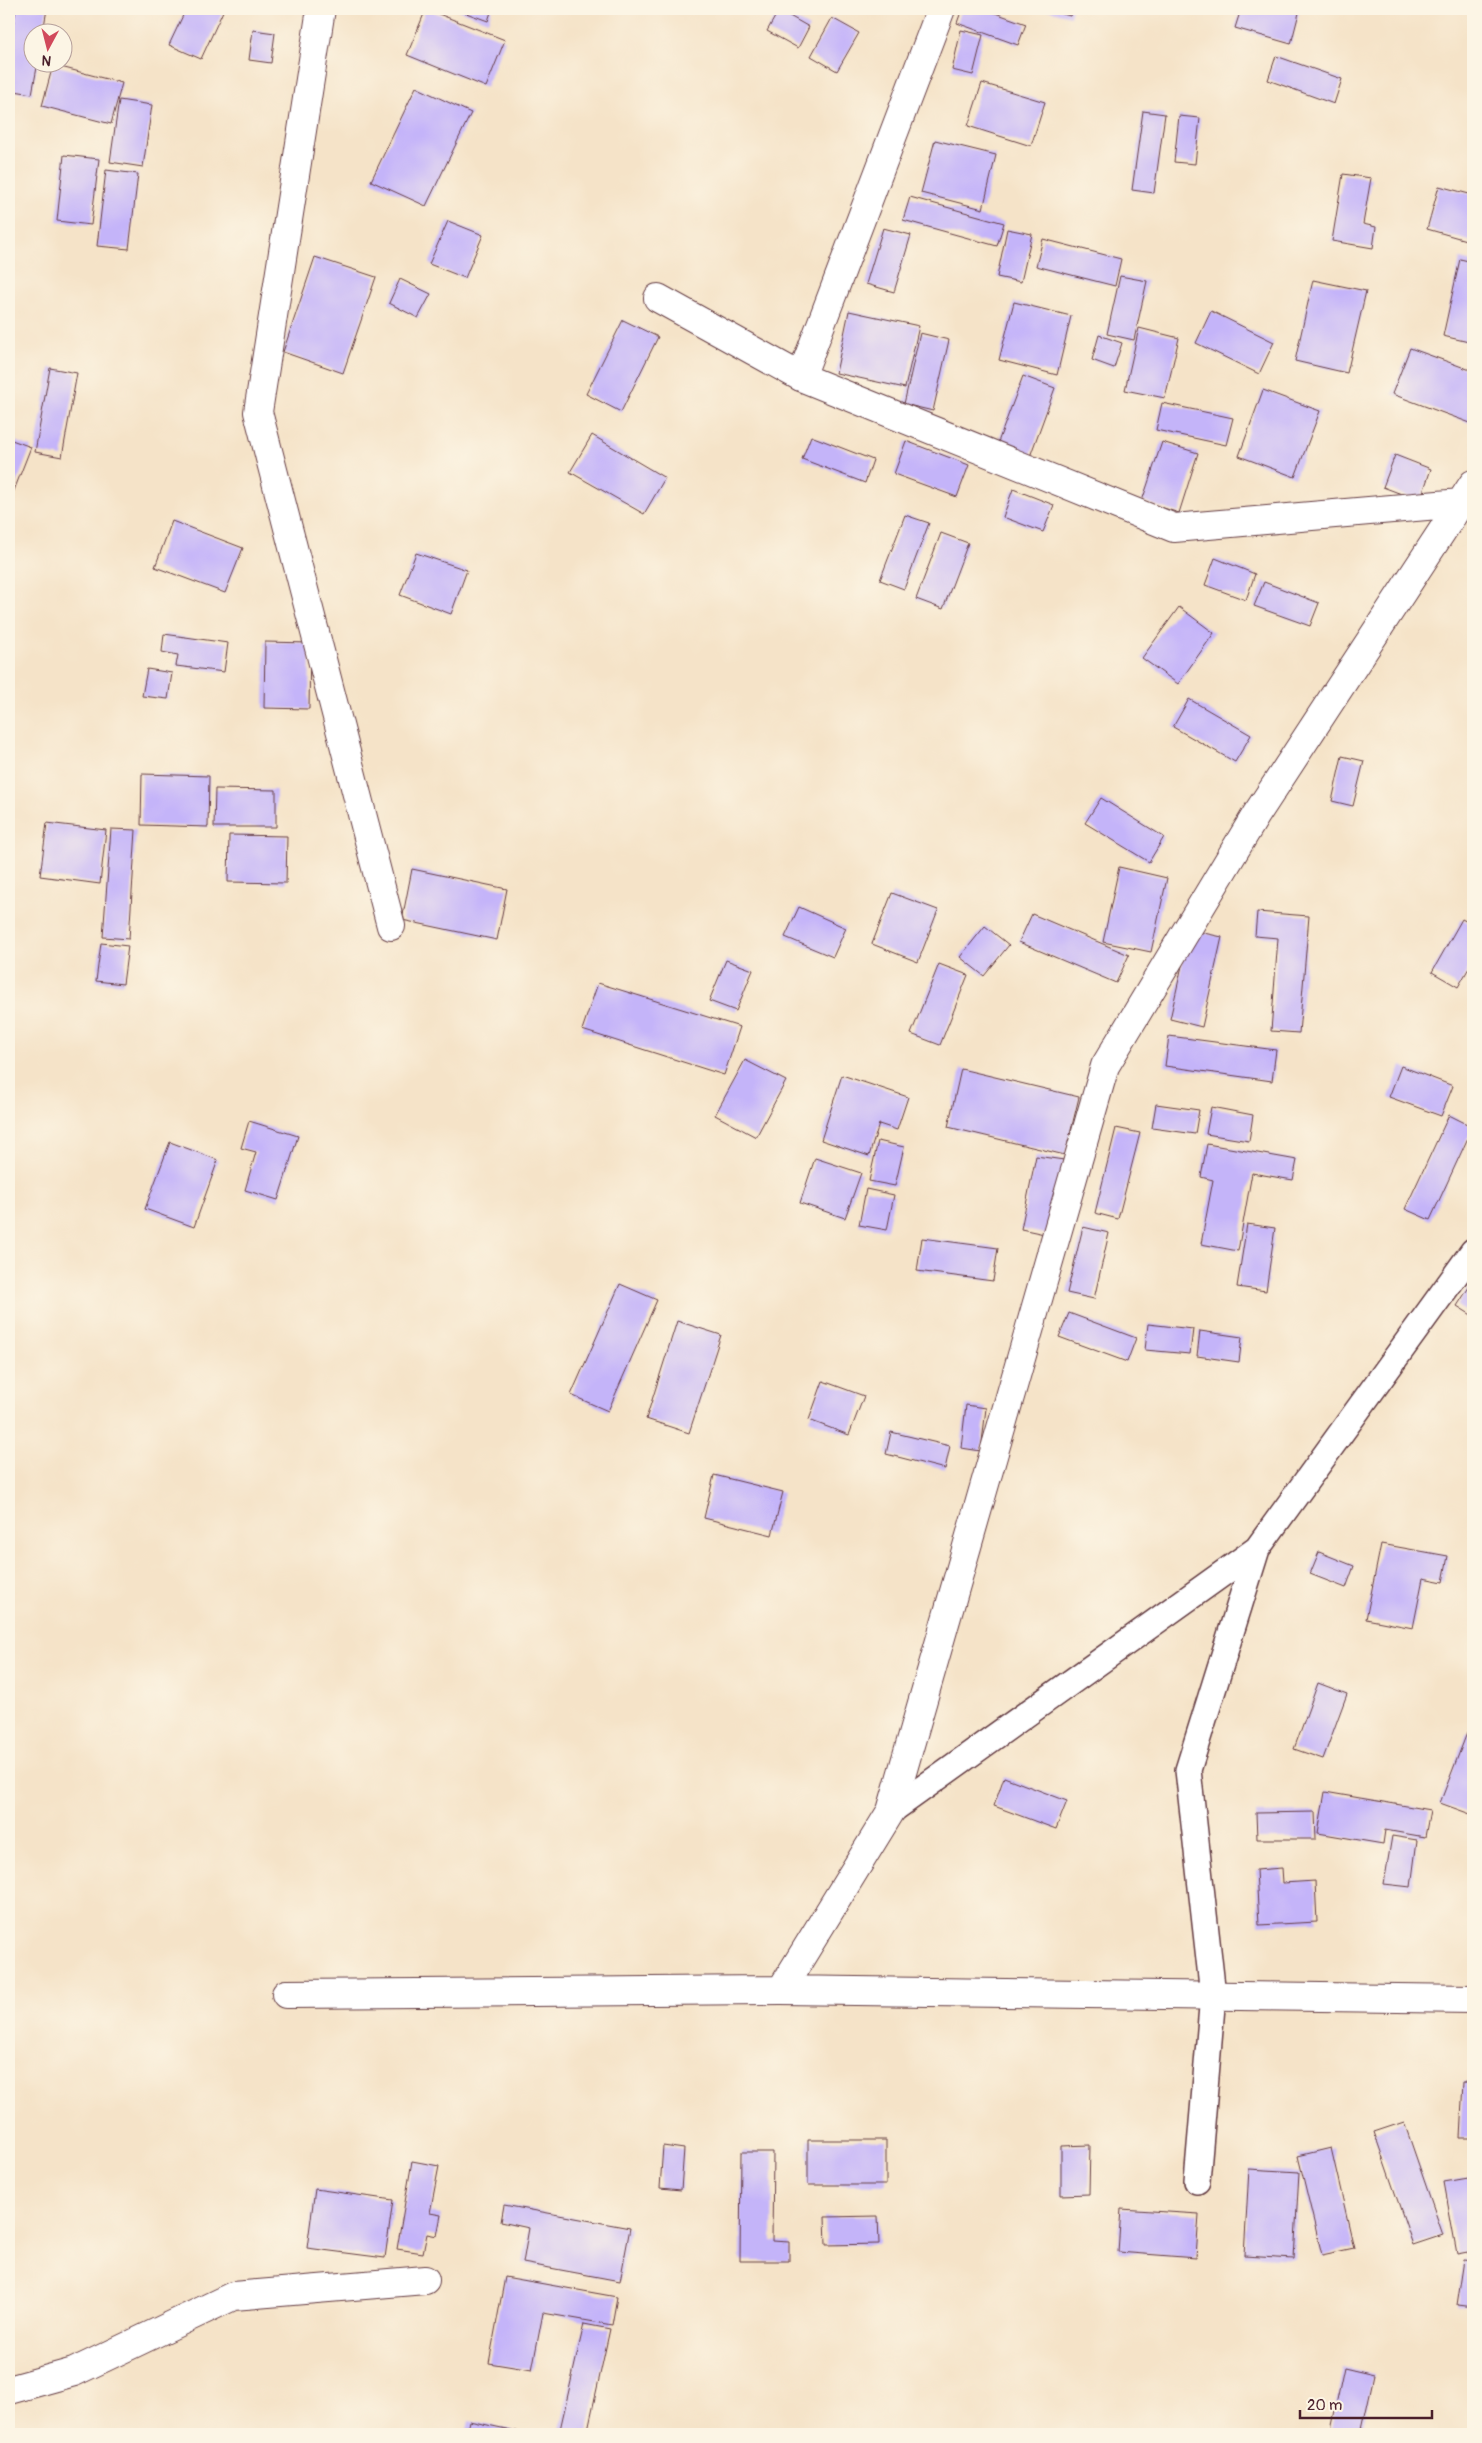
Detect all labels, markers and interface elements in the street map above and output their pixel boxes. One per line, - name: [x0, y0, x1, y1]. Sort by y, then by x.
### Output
- north arrow: [22, 22, 72, 72]
- text: N: [41, 51, 52, 69]
- scale bar: [1300, 2388, 1432, 2420]
- text: 20 m: [1307, 2396, 1342, 2415]

